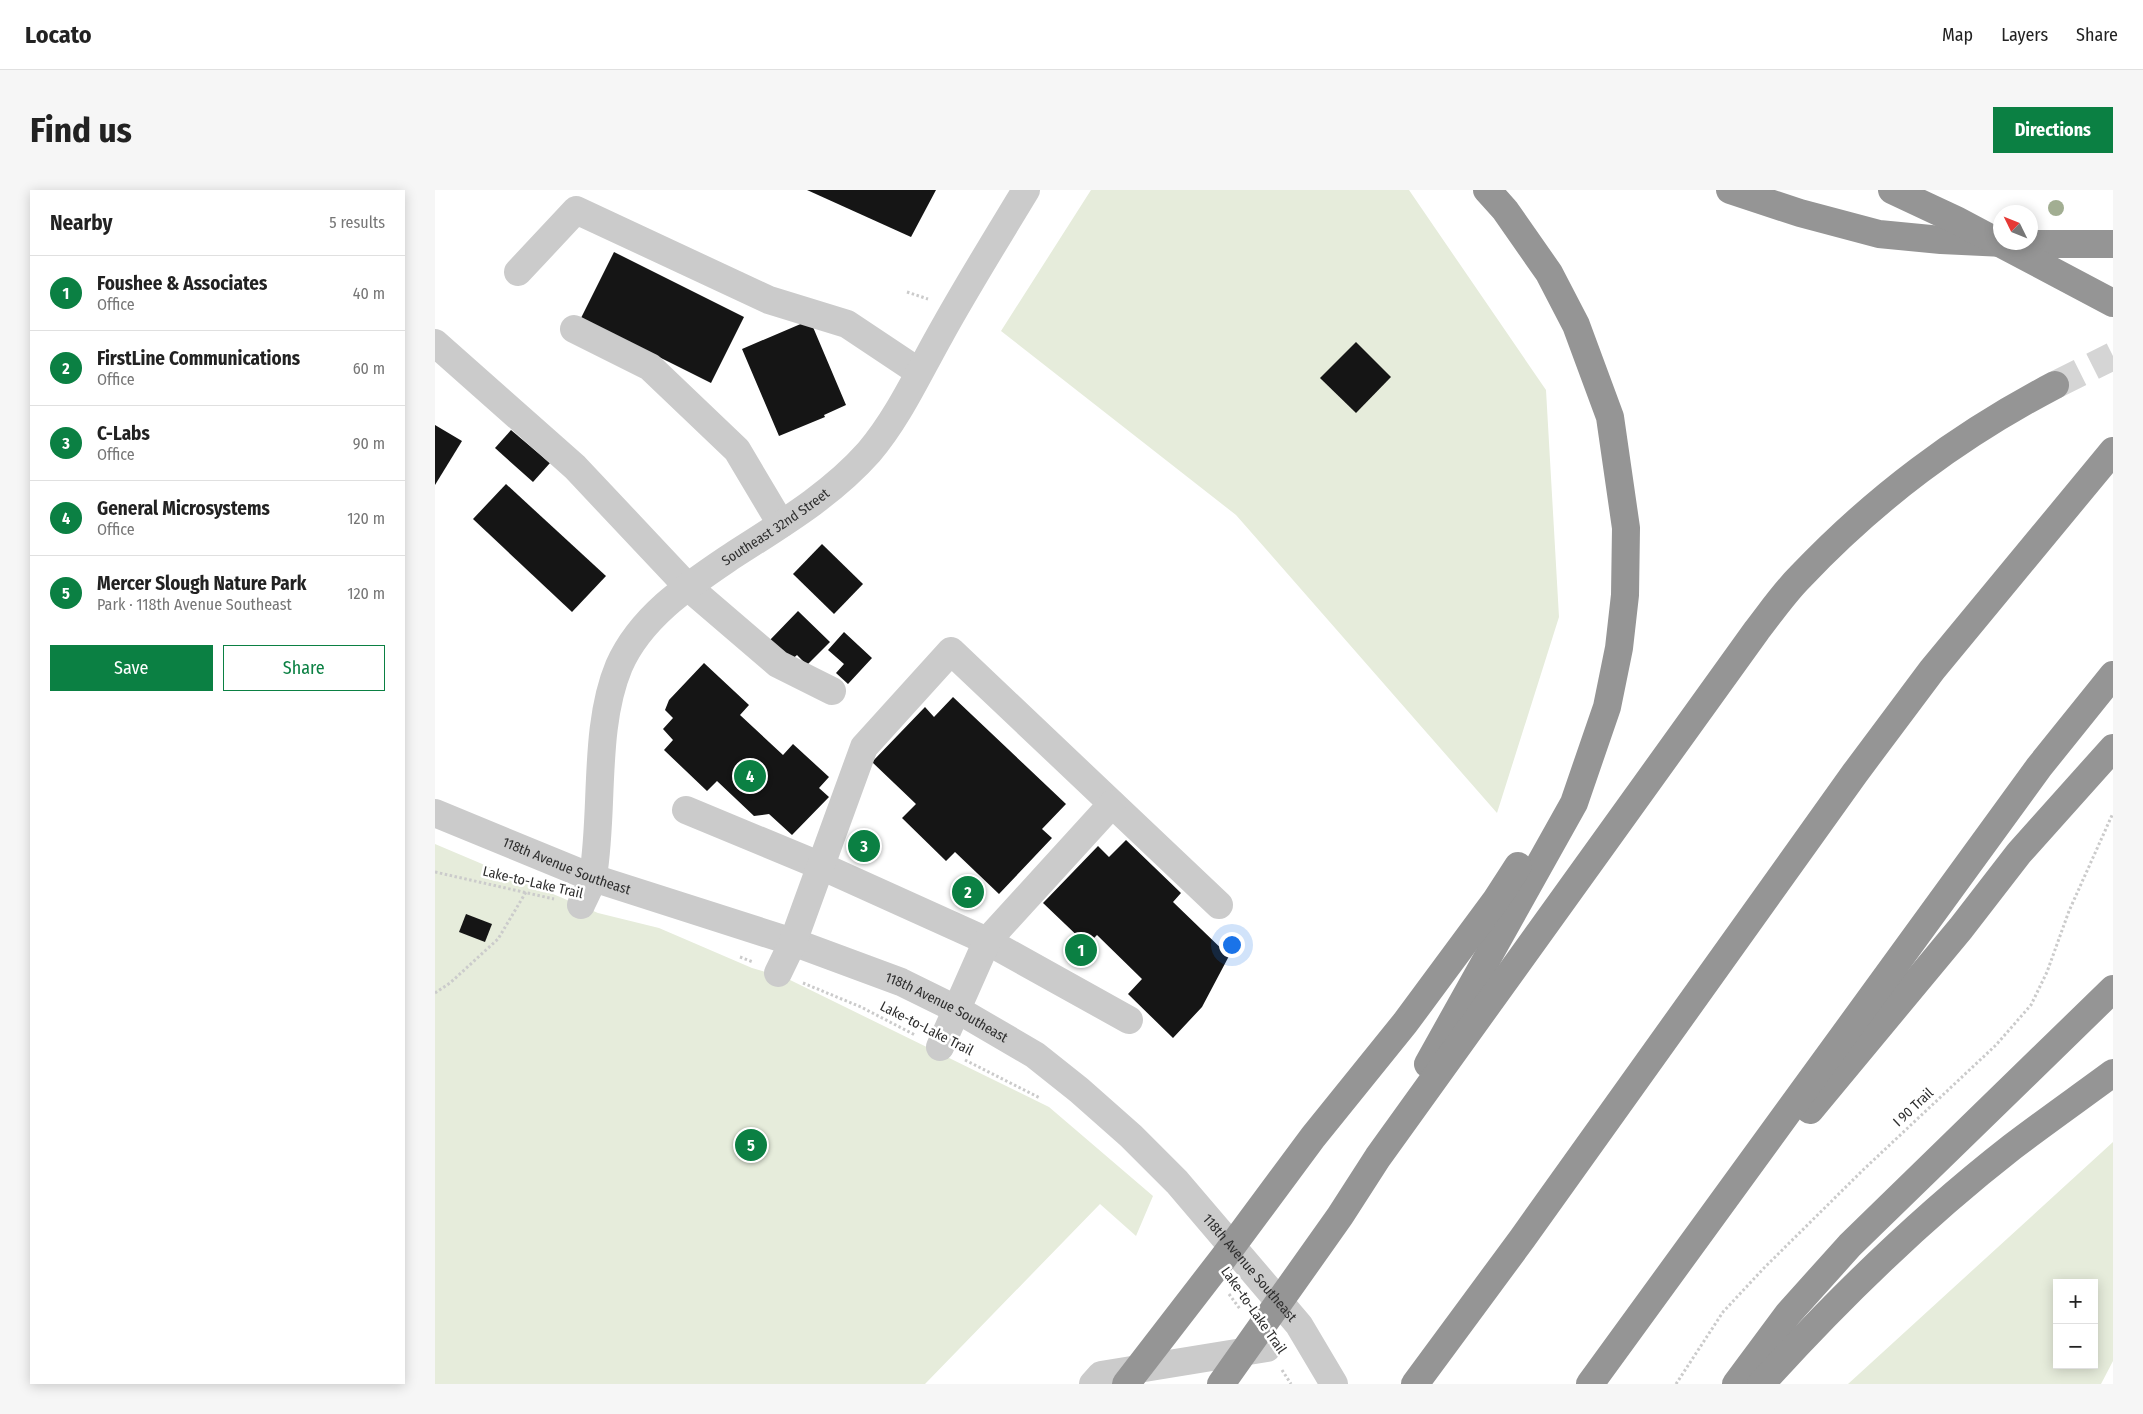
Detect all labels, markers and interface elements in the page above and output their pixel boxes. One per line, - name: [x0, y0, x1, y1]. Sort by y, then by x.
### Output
- text: Locato: [25, 21, 91, 49]
- text: Map: [1942, 24, 1973, 46]
- text: Layers: [2001, 24, 2048, 46]
- text: Share: [2076, 24, 2118, 46]
- button: Directions: [1993, 107, 2113, 153]
- text: Find us: [30, 109, 132, 151]
- north arrow: [1993, 205, 2038, 250]
- text: Nearby: [50, 210, 112, 236]
- text: 5 results: [329, 213, 385, 232]
- text: Foushee & Associates: [97, 272, 267, 295]
- text: 1: [63, 284, 69, 303]
- text: 40 m: [353, 284, 385, 303]
- text: Office: [97, 295, 135, 314]
- text: FirstLine Communications: [97, 347, 300, 370]
- text: 2: [62, 359, 70, 378]
- text: 60 m: [353, 359, 385, 378]
- text: Office: [97, 370, 135, 389]
- text: C-Labs: [97, 422, 150, 445]
- text: 3: [62, 434, 70, 453]
- text: 90 m: [353, 434, 385, 453]
- text: Office: [97, 445, 135, 464]
- street label: Southeast 32nd Street: [719, 485, 833, 570]
- text: General Microsystems: [97, 497, 270, 520]
- text: 4: [62, 509, 70, 528]
- text: 120 m: [347, 509, 385, 528]
- text: Office: [97, 520, 135, 539]
- text: Mercer Slough Nature Park: [97, 572, 306, 595]
- text: 5: [62, 584, 70, 603]
- text: 120 m: [347, 584, 385, 603]
- text: Park · 118th Avenue Southeast: [97, 595, 292, 614]
- button: Save: [50, 645, 213, 691]
- button: Share: [223, 645, 385, 691]
- pin: 4: [734, 757, 766, 795]
- pin: 3: [848, 827, 880, 865]
- street label: 118th Avenue Southeast: [500, 834, 633, 899]
- street label: Lake-to-Lake Trail: [481, 863, 585, 902]
- pin: 2: [952, 873, 984, 911]
- pin: 1: [1065, 931, 1097, 969]
- your location: [1219, 932, 1245, 958]
- street label: 118th Avenue Southeast: [883, 969, 1011, 1047]
- street label: Lake-to-Lake Trail: [877, 998, 977, 1059]
- street label: I 90 Trail: [1890, 1084, 1937, 1130]
- pin: 5: [735, 1126, 767, 1164]
- street label: 118th Avenue Southeast: [1199, 1211, 1301, 1326]
- street label: Lake-to-Lake Trail: [1217, 1263, 1290, 1357]
- map controls: [2053, 1279, 2098, 1369]
- button: +: [2053, 1279, 2098, 1324]
- button: −: [2053, 1324, 2098, 1369]

